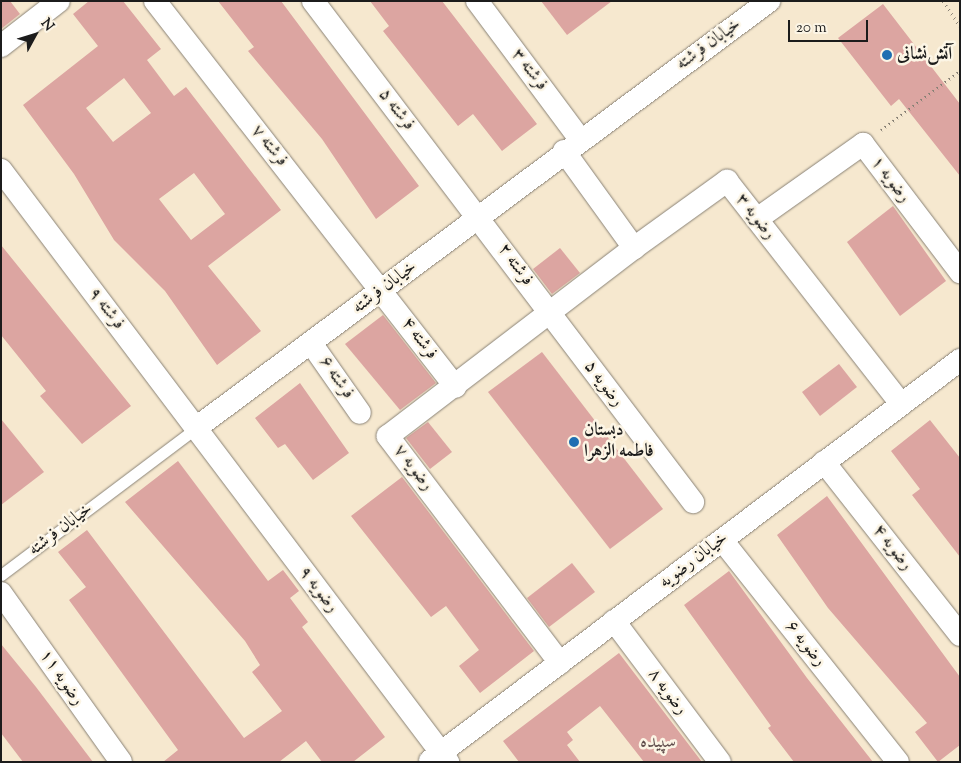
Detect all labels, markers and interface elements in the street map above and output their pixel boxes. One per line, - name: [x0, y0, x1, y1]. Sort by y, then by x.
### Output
- north arrow: [10, 10, 60, 60]
- scale bar: [791, 10, 871, 42]
- street label: خیابان فرشته: [672, 14, 746, 76]
- text: N: [35, 15, 58, 36]
- text: 20 m: [796, 18, 827, 39]
- place label: آتش‌نشانی: [897, 44, 952, 66]
- street label: فرشته ۳: [506, 45, 552, 95]
- marker: آتش‌نشانی: [881, 49, 893, 61]
- street label: فرشته ۵: [373, 85, 419, 135]
- street label: فرشته ۷: [246, 121, 292, 171]
- street label: رضویه ۱: [865, 152, 915, 208]
- street label: رضویه ۳: [730, 190, 780, 244]
- street label: فرشته ۲: [492, 240, 538, 290]
- street label: خیابان فرشته: [349, 257, 421, 319]
- street label: فرشته ۹: [83, 284, 129, 334]
- street label: فرشته ۴: [396, 314, 442, 364]
- street label: فرشته ۶: [314, 352, 358, 404]
- street label: رضویه ۵: [578, 356, 628, 412]
- place label: دبستان فاطمه الزهرا: [584, 421, 654, 464]
- marker: دبستان فاطمه الزهرا: [568, 436, 580, 448]
- street label: رضویه ۷: [388, 440, 438, 496]
- street label: خیابان فرشته: [25, 499, 97, 561]
- street label: رضویه ۴: [867, 521, 917, 575]
- street label: خیابان رضویه: [655, 528, 733, 594]
- street label: رضویه ۹: [293, 562, 343, 618]
- street label: رضویه ۶: [780, 617, 830, 671]
- street label: رضویه ۱۱: [34, 646, 88, 710]
- street label: رضویه ۸: [642, 664, 692, 720]
- district label: سپیده: [640, 732, 676, 754]

